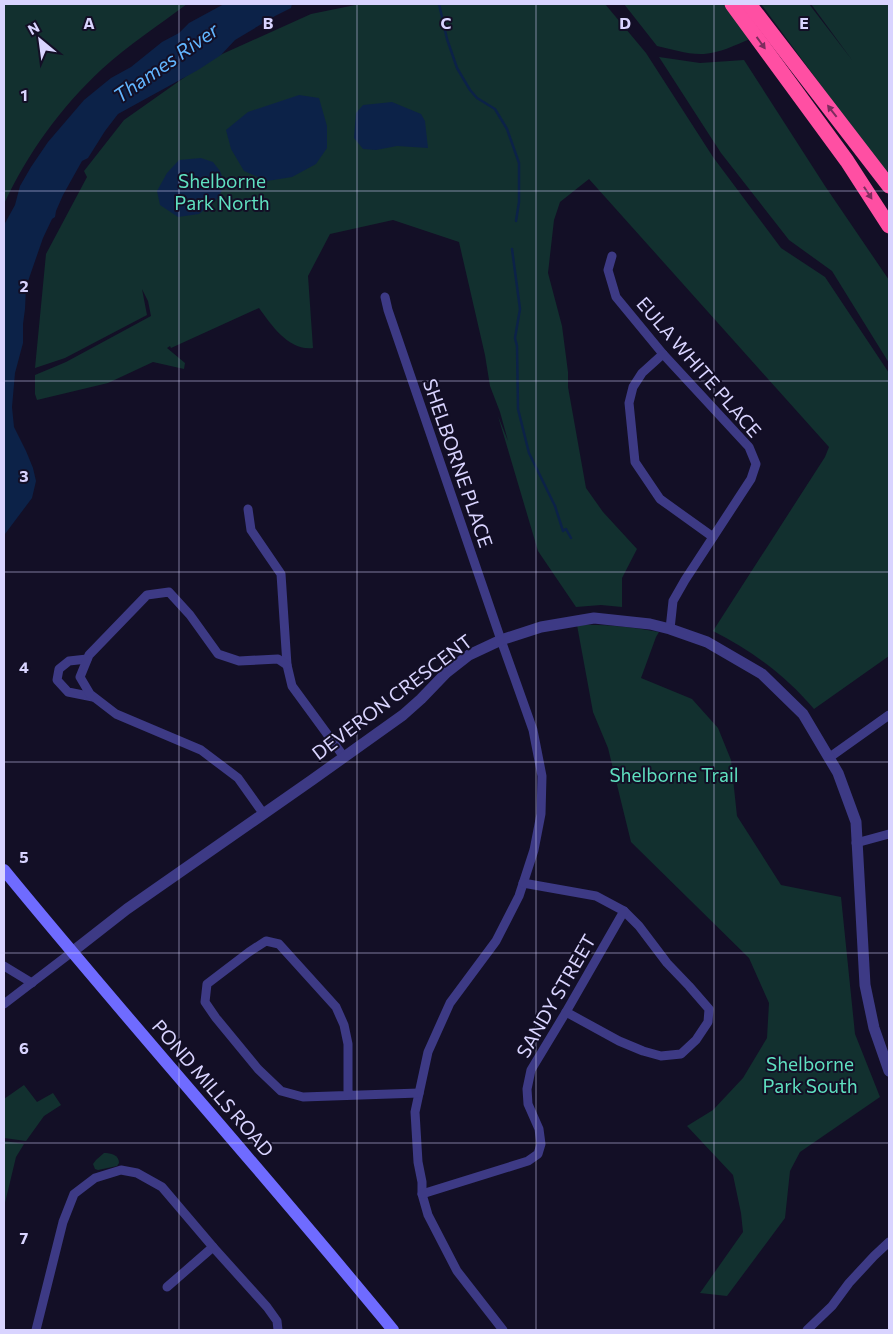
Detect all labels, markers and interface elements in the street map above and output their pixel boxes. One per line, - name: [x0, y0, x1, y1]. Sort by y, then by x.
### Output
- text: A: [83, 13, 95, 32]
- text: B: [263, 13, 274, 32]
- text: C: [441, 13, 452, 32]
- text: D: [619, 13, 631, 32]
- text: E: [799, 13, 809, 32]
- north arrow: [15, 15, 65, 65]
- water label: Thames River: [108, 17, 223, 107]
- text: N: [25, 18, 42, 38]
- one-way arrow: [756, 36, 766, 50]
- text: 1: [20, 85, 28, 104]
- one-way arrow: [826, 105, 837, 118]
- park label: Shelborne Park North: [174, 169, 270, 214]
- one-way arrow: [863, 187, 873, 200]
- text: 2: [19, 276, 29, 295]
- street label: EULA WHITE PLACE: [632, 292, 767, 442]
- street label: SHELBORNE PLACE: [419, 375, 498, 550]
- text: 3: [19, 466, 29, 485]
- street label: DEVERON CRESCENT: [307, 629, 476, 764]
- text: 4: [19, 657, 29, 676]
- park label: Shelborne Trail: [609, 763, 739, 786]
- text: 5: [19, 847, 29, 866]
- street label: SANDY STREET: [511, 930, 600, 1061]
- street label: POND MILLS ROAD: [148, 1014, 279, 1161]
- text: 6: [19, 1038, 29, 1057]
- park label: Shelborne Park South: [762, 1052, 858, 1097]
- text: 7: [20, 1228, 29, 1247]

